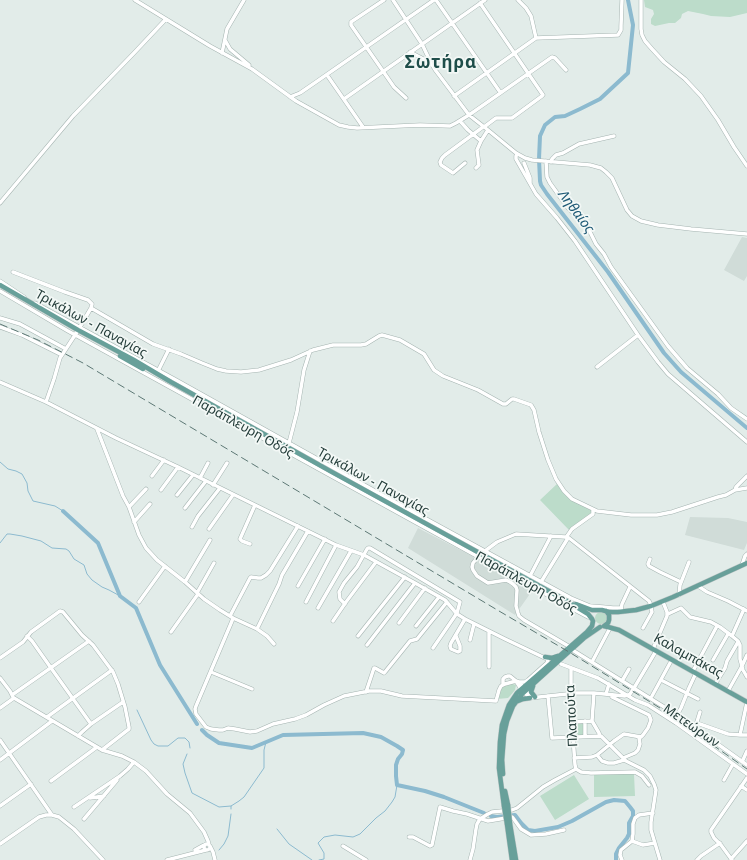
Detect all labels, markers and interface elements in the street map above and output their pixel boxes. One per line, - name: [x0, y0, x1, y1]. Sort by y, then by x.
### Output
- district label: Σωτήρα: [405, 53, 477, 73]
- water label: Ληθαίος: [554, 187, 598, 237]
- street label: Τρικάλων - Παναγίας: [32, 287, 150, 361]
- street label: Παράπλευρη Οδός: [190, 393, 296, 461]
- street label: Τρικάλων - Παναγίας: [314, 445, 432, 519]
- street label: Παράπλευρη Οδός: [473, 549, 579, 617]
- street label: Καλαμπάκας: [651, 631, 725, 681]
- street label: Πλαπούτα: [563, 685, 581, 747]
- street label: Μετεώρων: [660, 701, 722, 751]

